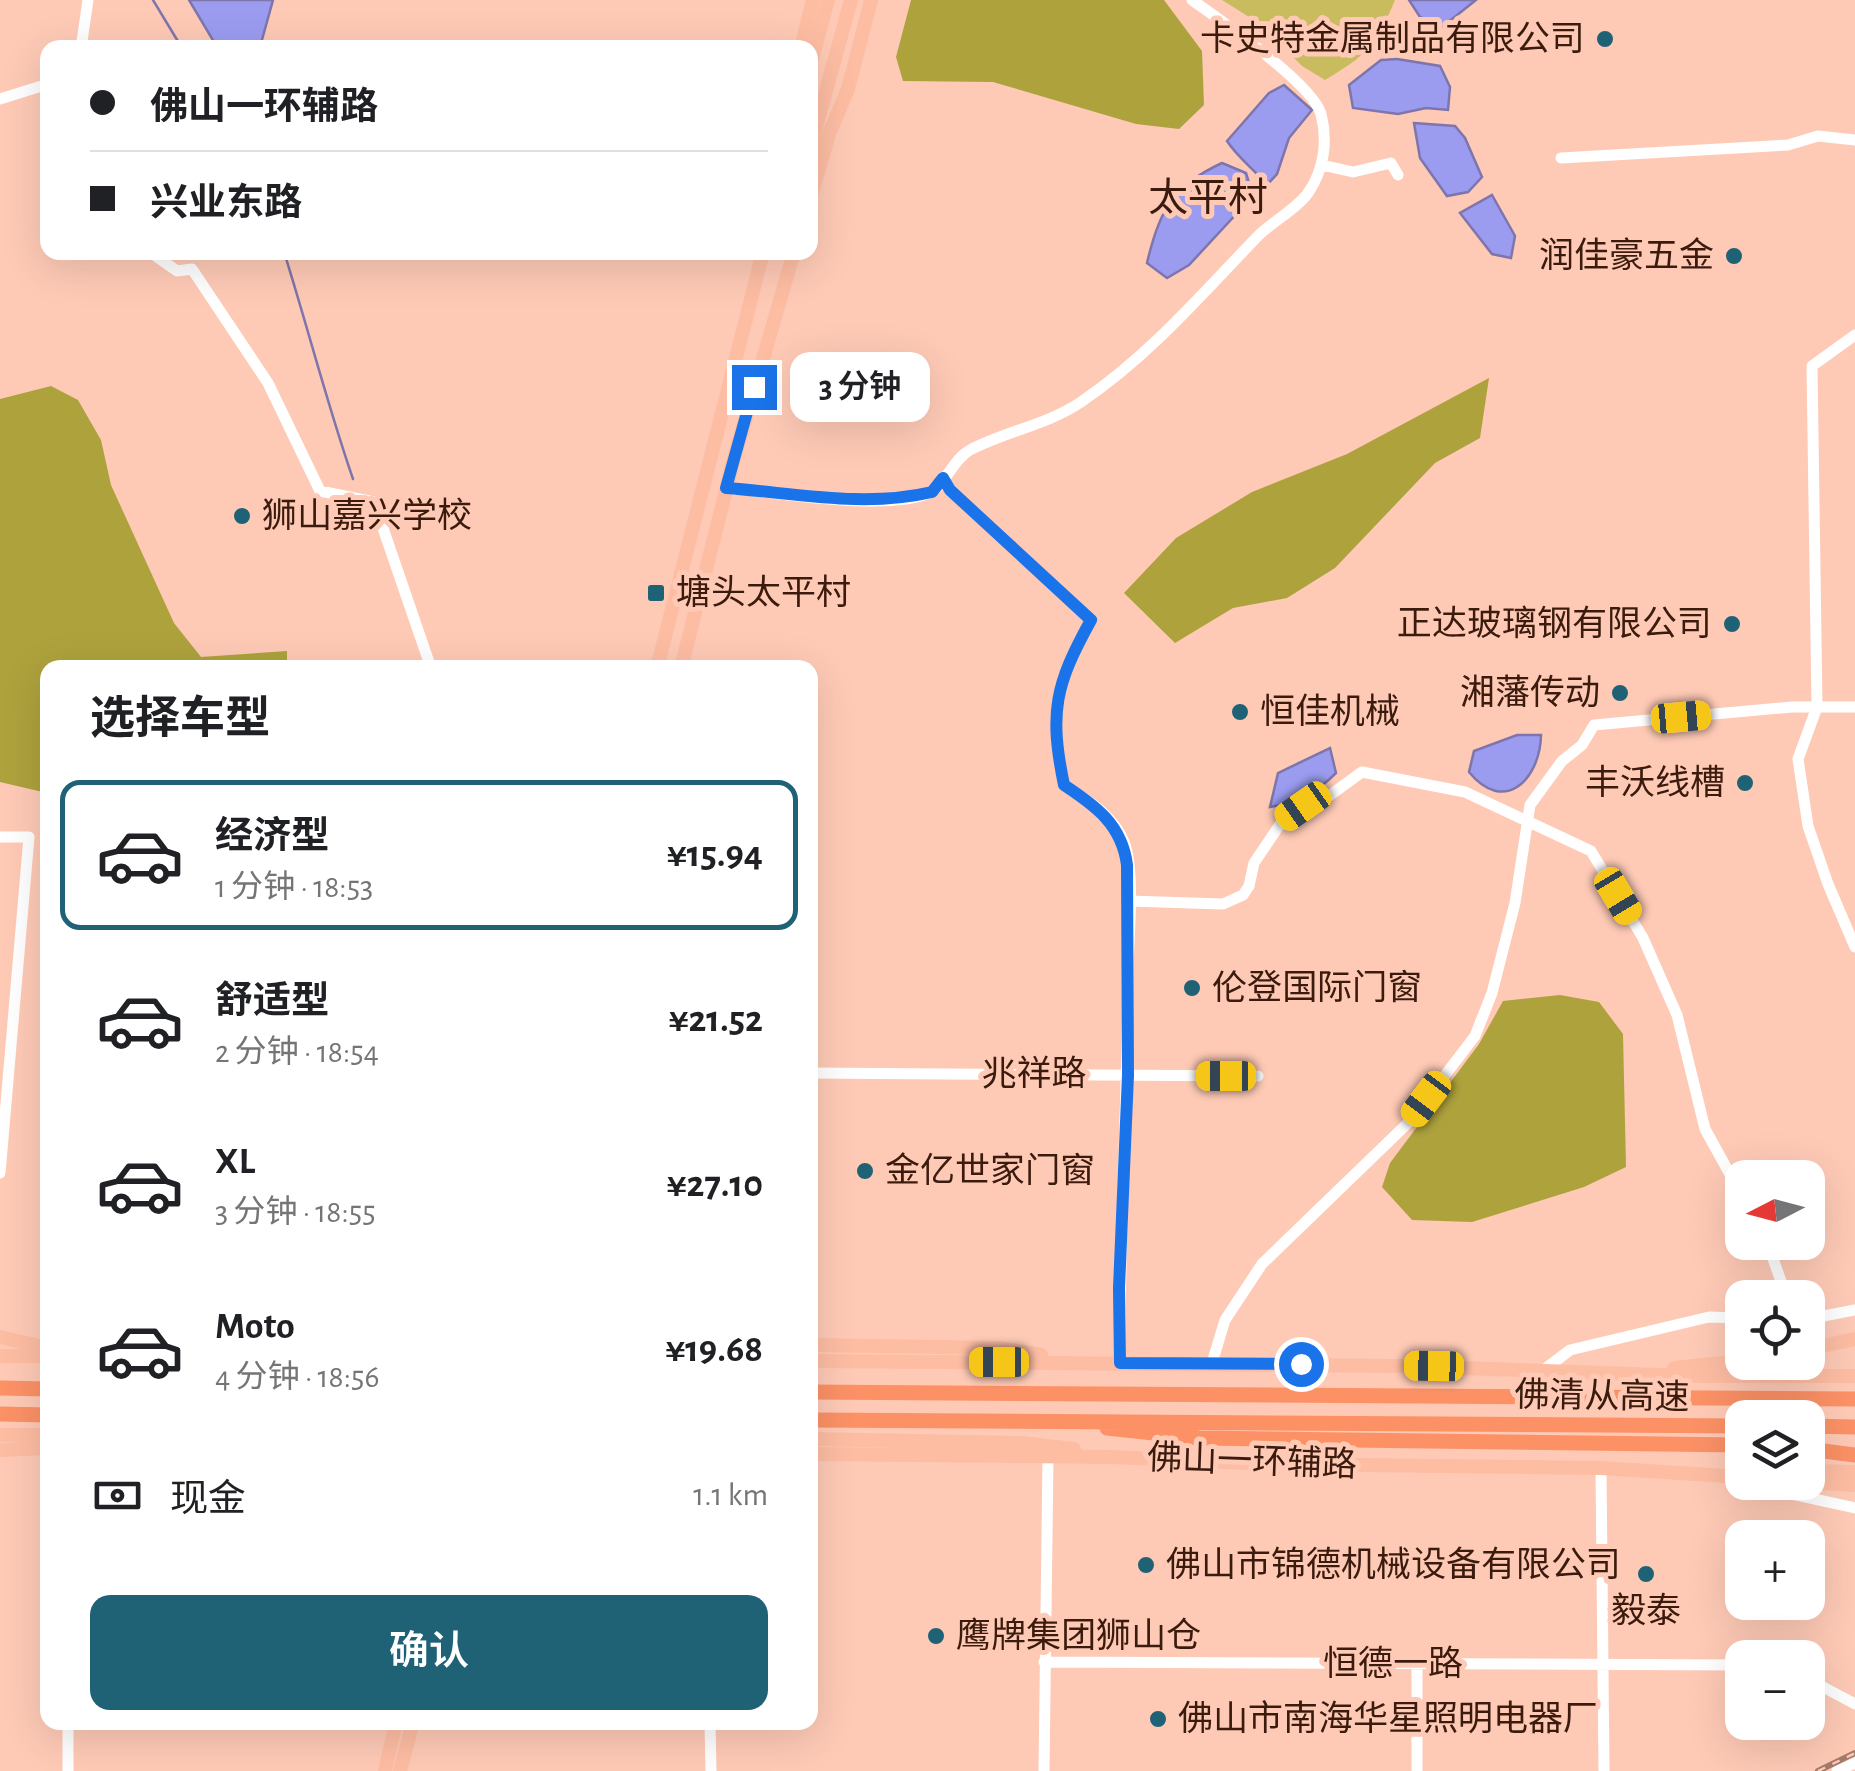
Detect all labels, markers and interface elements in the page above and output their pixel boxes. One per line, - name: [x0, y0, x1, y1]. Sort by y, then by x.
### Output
- place label: 卡史特金属制品有限公司: [1200, 20, 1585, 57]
- marker: 卡史特金属制品有限公司: [1594, 28, 1616, 50]
- text: 佛山一环辅路: [150, 89, 378, 127]
- district label: 太平村: [1148, 177, 1268, 219]
- text: 兴业东路: [150, 185, 302, 223]
- place label: 润佳豪五金: [1539, 237, 1714, 274]
- marker: 润佳豪五金: [1723, 245, 1745, 267]
- callout: 3 分钟: [789, 352, 929, 422]
- route end: [732, 365, 777, 410]
- text: 3 分钟: [819, 371, 901, 403]
- place label: 狮山嘉兴学校: [262, 497, 472, 534]
- marker: 狮山嘉兴学校: [231, 505, 253, 527]
- place label: 塘头太平村: [676, 574, 851, 611]
- marker: 塘头太平村: [645, 582, 667, 604]
- place label: 正达玻璃钢有限公司: [1397, 605, 1712, 642]
- marker: 正达玻璃钢有限公司: [1721, 613, 1743, 635]
- place label: 湘藩传动: [1460, 674, 1600, 711]
- marker: 湘藩传动: [1609, 682, 1631, 704]
- place label: 恒佳机械: [1260, 693, 1400, 730]
- text: 选择车型: [90, 697, 270, 742]
- car: [1650, 699, 1712, 735]
- marker: 恒佳机械: [1229, 701, 1251, 723]
- place label: 丰沃线槽: [1585, 764, 1725, 801]
- marker: 丰沃线槽: [1734, 772, 1756, 794]
- car: [1270, 777, 1336, 835]
- icon: car: [95, 810, 185, 900]
- text: 经济型: [215, 818, 329, 856]
- text: ¥15.94: [667, 836, 763, 874]
- car: [1590, 863, 1646, 929]
- text: 1 分钟 · 18:53: [215, 871, 373, 903]
- place label: 伦登国际门窗: [1212, 969, 1422, 1006]
- icon: car: [95, 975, 185, 1065]
- marker: 伦登国际门窗: [1181, 977, 1203, 999]
- text: 舒适型: [215, 983, 329, 1021]
- text: ¥21.52: [668, 1001, 763, 1039]
- text: 2 分钟 · 18:54: [215, 1036, 379, 1068]
- street label: 兆祥路: [981, 1055, 1087, 1092]
- car: [1196, 1061, 1256, 1091]
- car: [1396, 1066, 1456, 1132]
- icon: car: [95, 1140, 185, 1230]
- text: XL: [215, 1143, 255, 1181]
- place label: 金亿世家门窗: [885, 1152, 1095, 1189]
- marker: 金亿世家门窗: [854, 1160, 876, 1182]
- north arrow: [1725, 1160, 1825, 1260]
- map controls: [1725, 1160, 1825, 1740]
- text: ¥27.10: [667, 1166, 763, 1204]
- text: 3 分钟 · 18:55: [215, 1196, 376, 1228]
- button: locate: [1725, 1280, 1825, 1380]
- icon: car: [95, 1305, 185, 1395]
- text: Moto: [215, 1308, 295, 1346]
- text: ¥19.68: [665, 1331, 763, 1369]
- route start: [1279, 1342, 1324, 1387]
- car: [969, 1347, 1029, 1377]
- car: [1404, 1350, 1464, 1382]
- text: 4 分钟 · 18:56: [215, 1361, 379, 1393]
- street label: 佛清从高速: [1514, 1376, 1690, 1416]
- button: layers: [1725, 1400, 1825, 1500]
- street label: 佛山一环辅路: [1146, 1439, 1358, 1483]
- icon: cash: [90, 1468, 145, 1523]
- text: 1.1 km: [693, 1479, 768, 1511]
- text: 现金: [170, 1481, 246, 1519]
- button: +: [1725, 1520, 1825, 1620]
- place label: 佛山市锦德机械设备有限公司: [1166, 1546, 1621, 1583]
- marker: 佛山市锦德机械设备有限公司: [1135, 1554, 1157, 1576]
- marker: 毅泰: [1635, 1563, 1657, 1585]
- place label: 毅泰: [1611, 1592, 1681, 1629]
- button: 确认: [90, 1595, 768, 1710]
- place label: 鹰牌集团狮山仓: [956, 1617, 1201, 1654]
- marker: 鹰牌集团狮山仓: [925, 1625, 947, 1647]
- button: −: [1725, 1640, 1825, 1740]
- street label: 恒德一路: [1323, 1645, 1463, 1682]
- place label: 佛山市南海华星照明电器厂: [1178, 1700, 1598, 1737]
- marker: 佛山市南海华星照明电器厂: [1147, 1708, 1169, 1730]

